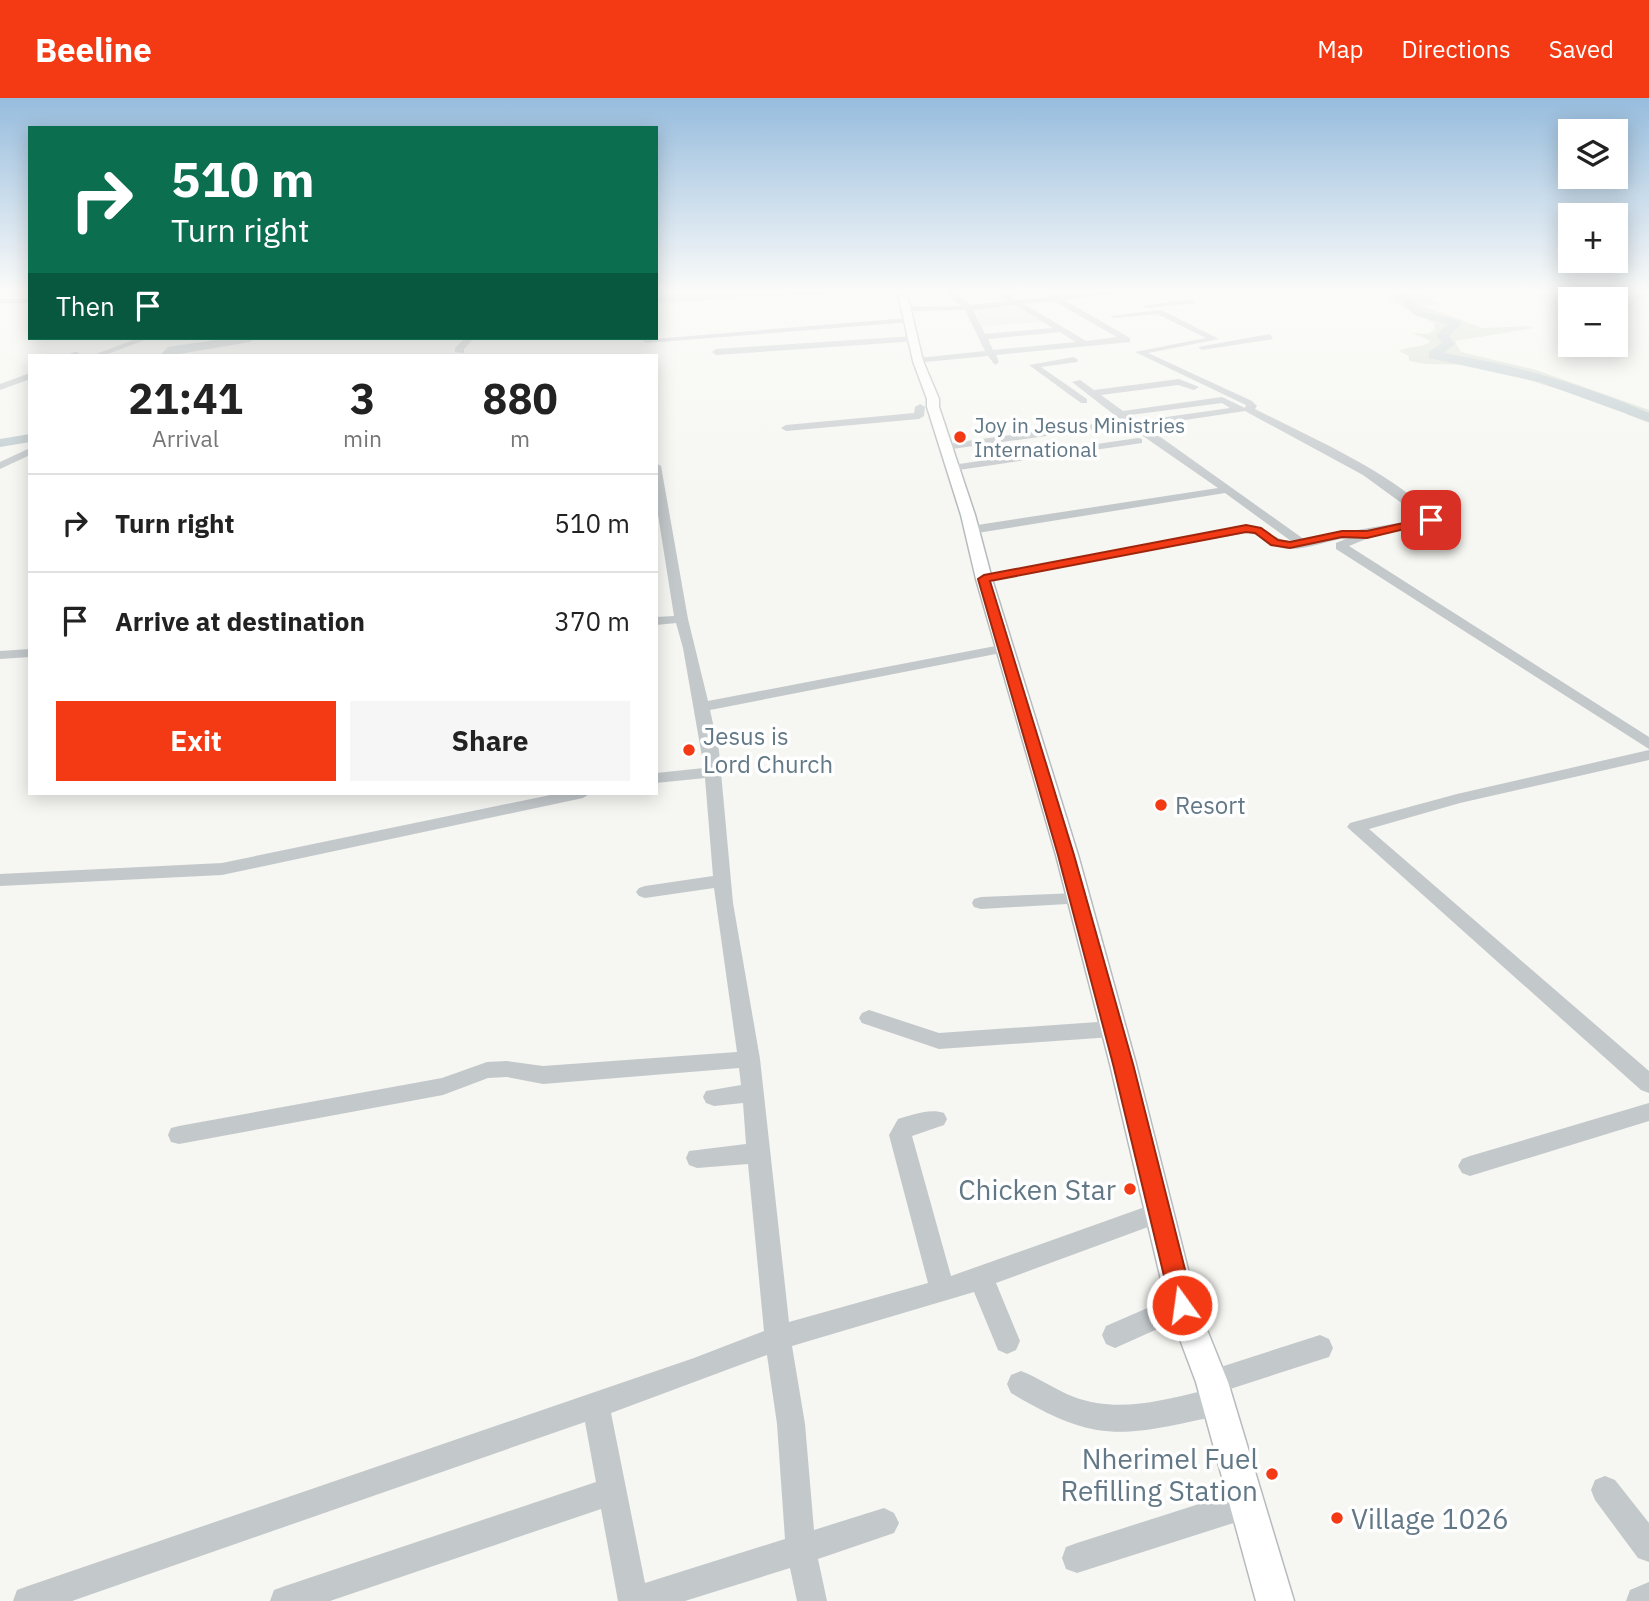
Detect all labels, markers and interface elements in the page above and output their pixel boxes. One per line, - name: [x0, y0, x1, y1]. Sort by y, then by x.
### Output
- text: Beeline: [35, 28, 152, 71]
- text: Map: [1317, 33, 1363, 65]
- text: Directions: [1401, 33, 1511, 65]
- text: Saved: [1549, 33, 1614, 65]
- map controls: [1558, 119, 1628, 357]
- button: layers: [1558, 119, 1628, 189]
- text: 510 m: [171, 147, 315, 210]
- icon: right: [56, 154, 147, 245]
- button: +: [1558, 203, 1628, 273]
- text: Turn right: [171, 209, 309, 251]
- icon: arrive: [129, 287, 167, 325]
- button: −: [1558, 287, 1628, 357]
- text: Then: [56, 289, 115, 323]
- text: 21:41: [128, 371, 243, 426]
- text: 3: [350, 371, 375, 426]
- text: 880: [482, 371, 558, 426]
- place label: Joy in Jesus Ministries International: [974, 411, 1185, 463]
- text: Arrival: [152, 423, 219, 453]
- text: min: [343, 423, 382, 453]
- text: m: [510, 423, 530, 453]
- marker: Joy in Jesus Ministries International: [952, 429, 968, 445]
- pin: [1401, 490, 1461, 550]
- icon: arrive: [1412, 501, 1450, 539]
- icon: right: [56, 504, 94, 542]
- text: Turn right: [115, 506, 234, 540]
- text: 510 m: [554, 506, 630, 540]
- icon: arrive: [56, 602, 94, 640]
- text: Arrive at destination: [115, 604, 365, 638]
- text: 370 m: [554, 604, 630, 638]
- button: Exit: [56, 701, 336, 781]
- button: Share: [350, 701, 630, 781]
- place label: Jesus is Lord Church: [703, 720, 833, 780]
- marker: Jesus is Lord Church: [681, 742, 697, 758]
- place label: Resort: [1175, 789, 1246, 821]
- marker: Resort: [1153, 797, 1169, 813]
- place label: Chicken Star: [958, 1171, 1116, 1208]
- marker: Chicken Star: [1122, 1181, 1138, 1197]
- position arrow: [1145, 1268, 1219, 1342]
- place label: Nherimel Fuel Refilling Station: [1060, 1440, 1258, 1509]
- marker: Nherimel Fuel Refilling Station: [1264, 1466, 1280, 1482]
- place label: Village 1026: [1351, 1500, 1509, 1537]
- marker: Village 1026: [1329, 1510, 1345, 1526]

